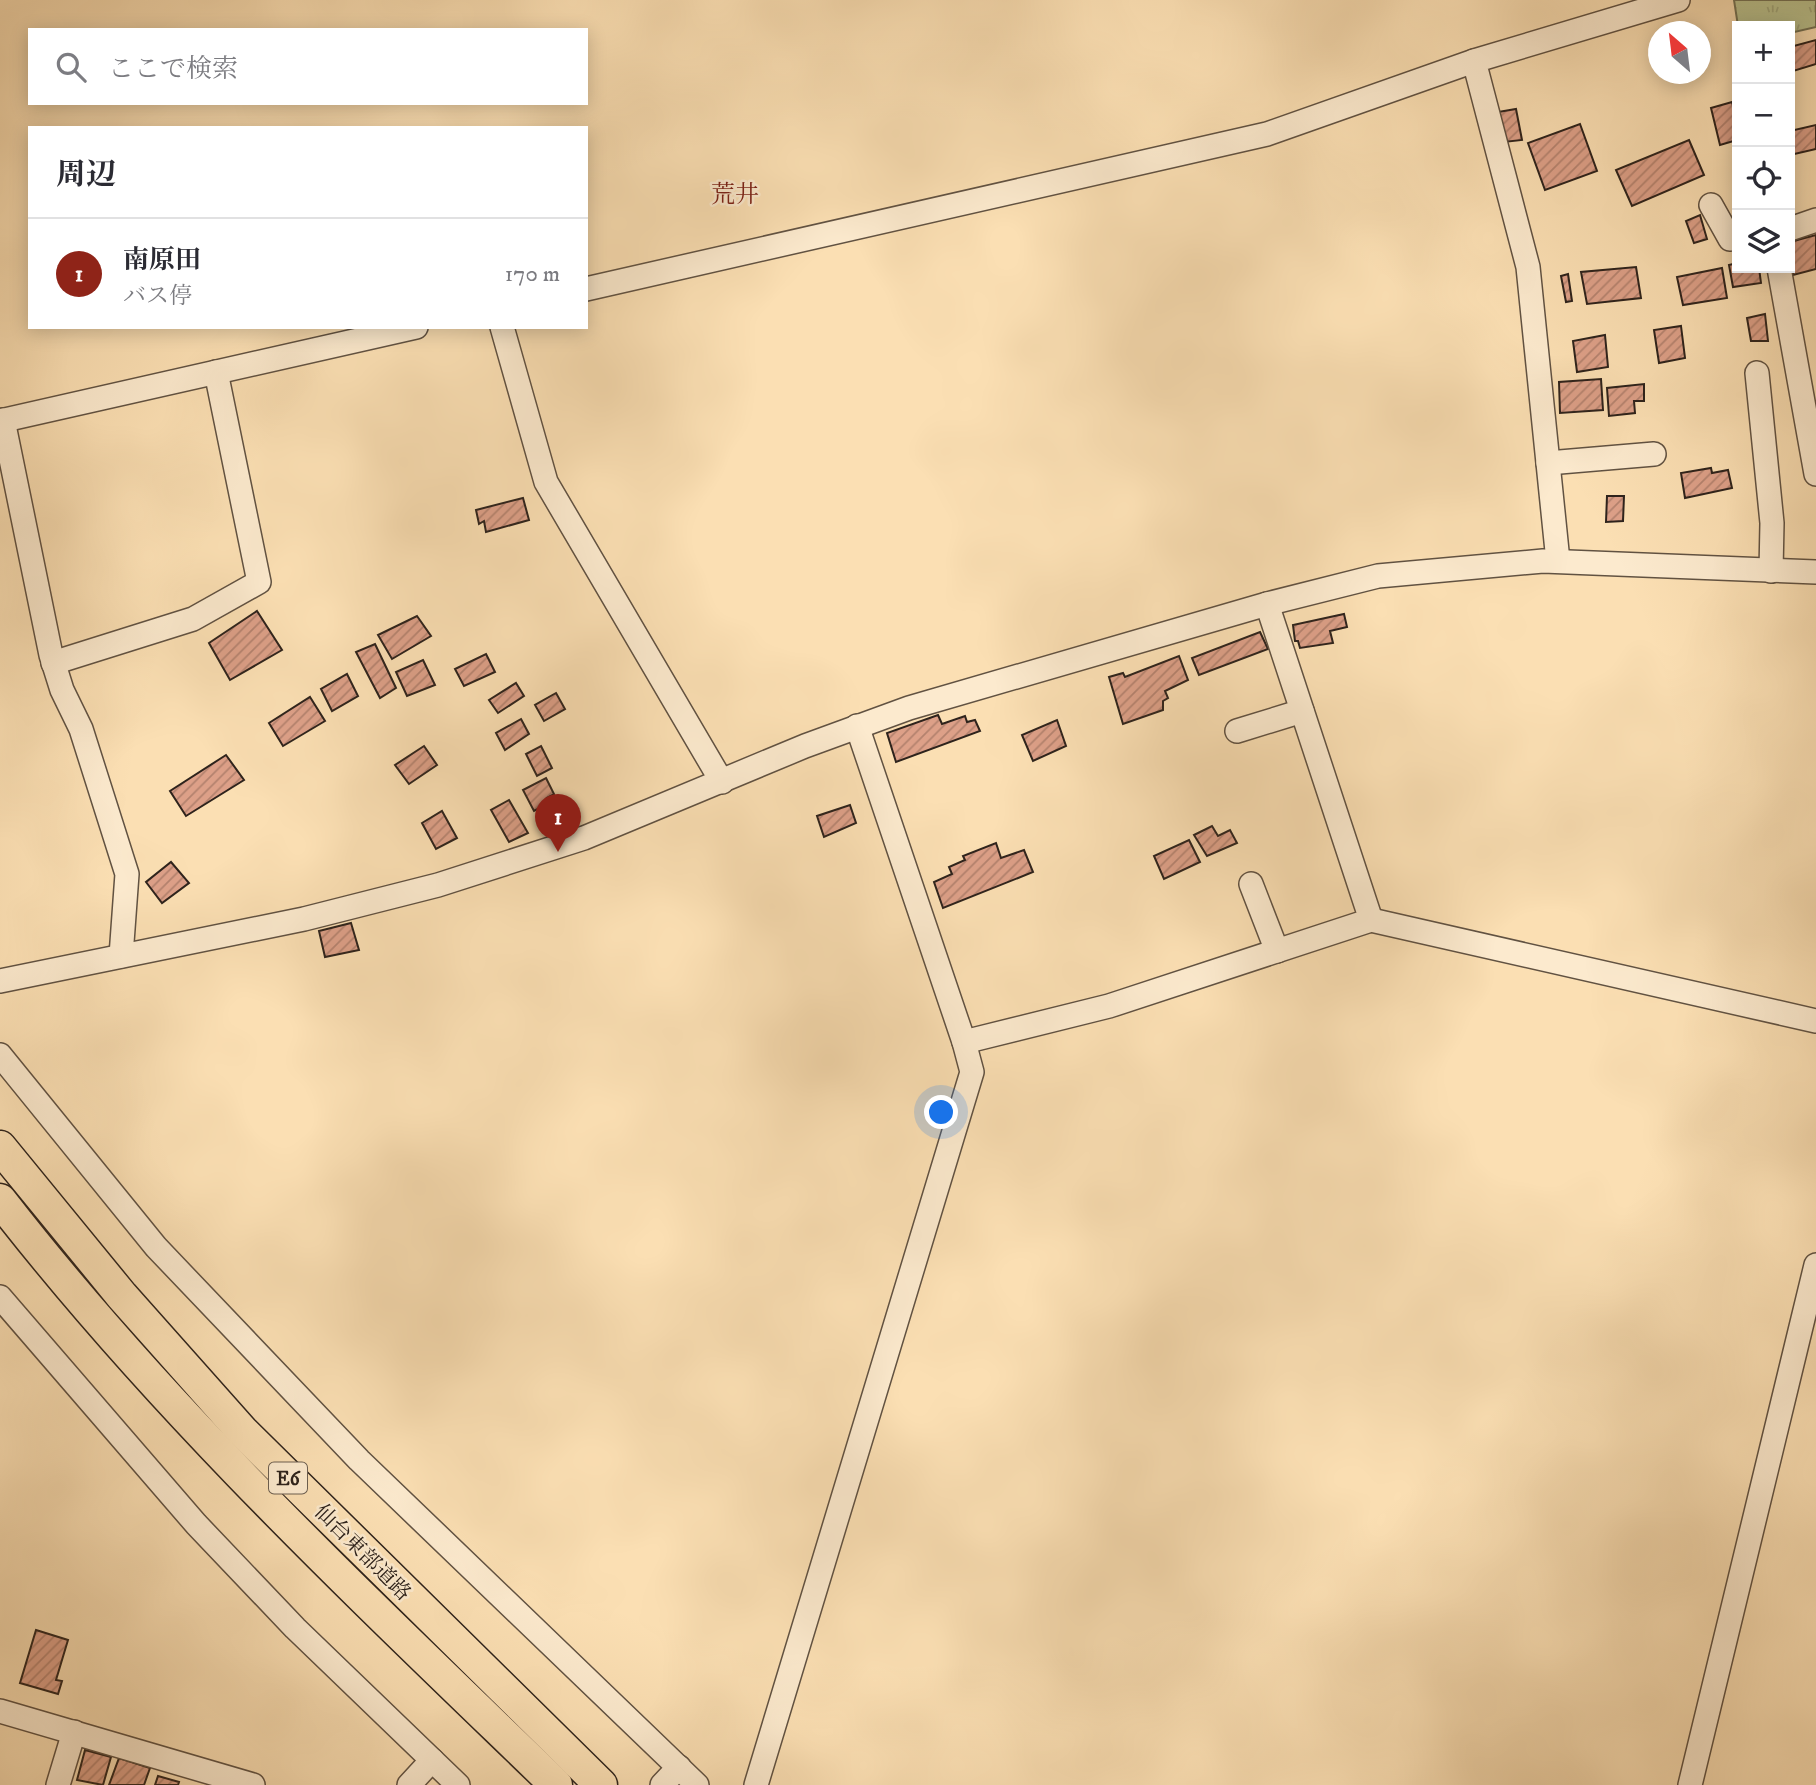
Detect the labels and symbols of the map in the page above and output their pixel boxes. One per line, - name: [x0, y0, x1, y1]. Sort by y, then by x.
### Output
- north arrow: [1648, 21, 1711, 84]
- district label: 荒井: [711, 180, 759, 210]
- pin: 1: [535, 794, 581, 852]
- your location: [924, 1095, 958, 1129]
- road number: E6: [269, 1462, 307, 1494]
- street label: 仙台東部道路: [309, 1499, 416, 1606]

